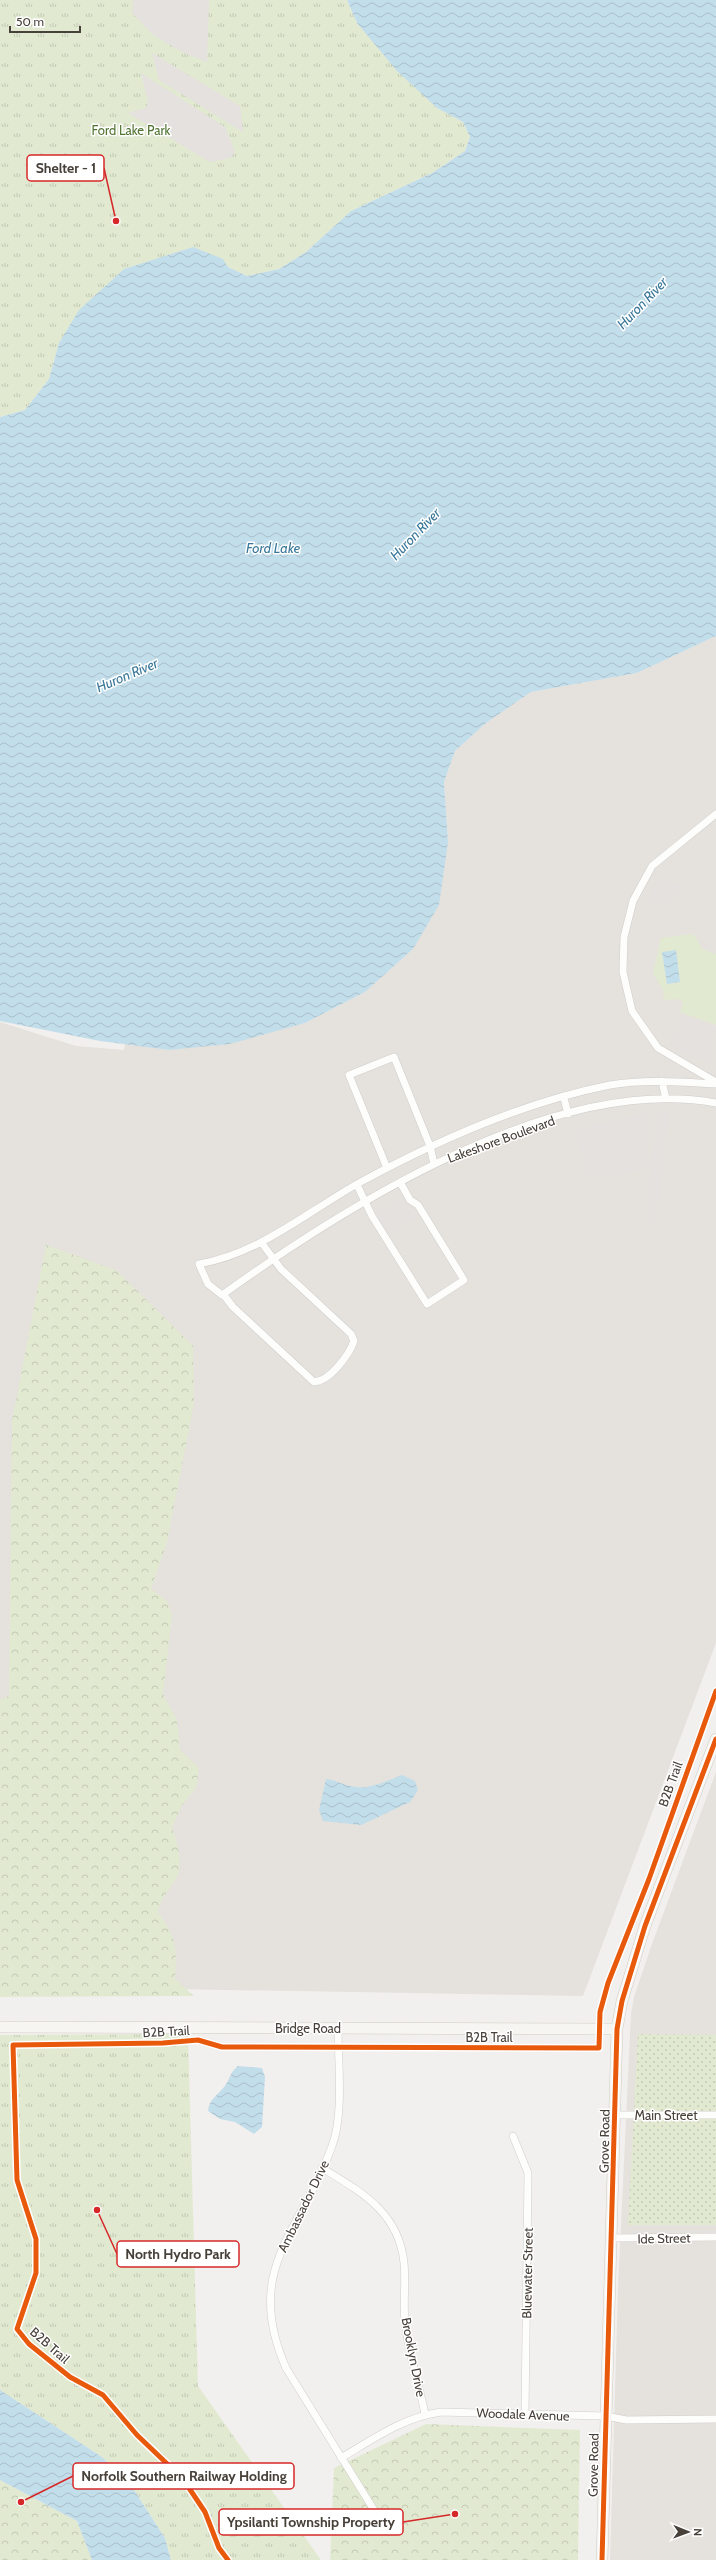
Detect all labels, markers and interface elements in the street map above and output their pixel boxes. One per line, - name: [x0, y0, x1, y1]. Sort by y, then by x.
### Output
- scale bar: [10, 8, 80, 34]
- text: 50 m: [16, 14, 44, 29]
- park label: Ford Lake Park: [92, 122, 171, 138]
- callout: Shelter - 1: [27, 155, 104, 181]
- text: Shelter - 1: [36, 159, 96, 177]
- water label: Huron River: [613, 273, 672, 333]
- water label: Huron River: [386, 504, 445, 564]
- water label: Ford Lake: [246, 539, 301, 557]
- water label: Huron River: [93, 654, 161, 696]
- street label: Lakeshore Boulevard: [445, 1112, 557, 1166]
- street label: B2B Trail: [654, 1759, 686, 1809]
- street label: Bridge Road: [275, 2020, 341, 2036]
- street label: B2B Trail: [142, 2022, 190, 2040]
- street label: B2B Trail: [465, 2029, 513, 2045]
- street label: Main Street: [634, 2107, 698, 2123]
- street label: Grove Road: [595, 2109, 613, 2173]
- street label: Ambassador Drive: [274, 2157, 332, 2255]
- street label: Bluewater Street: [518, 2227, 536, 2319]
- street label: Ide Street: [637, 2230, 691, 2246]
- callout: North Hydro Park: [117, 2241, 239, 2267]
- text: North Hydro Park: [125, 2245, 231, 2263]
- street label: Brooklyn Drive: [398, 2316, 430, 2398]
- street label: B2B Trail: [27, 2324, 73, 2366]
- street label: Woodale Avenue: [476, 2404, 570, 2424]
- street label: Grove Road: [584, 2433, 602, 2497]
- callout: Norfolk Southern Railway Holding: [73, 2463, 294, 2489]
- text: Norfolk Southern Railway Holding: [81, 2467, 287, 2485]
- callout: Ypsilanti Township Property: [219, 2509, 403, 2535]
- north arrow: [668, 2512, 708, 2552]
- text: Ypsilanti Township Property: [226, 2513, 395, 2531]
- text: N: [691, 2528, 705, 2536]

